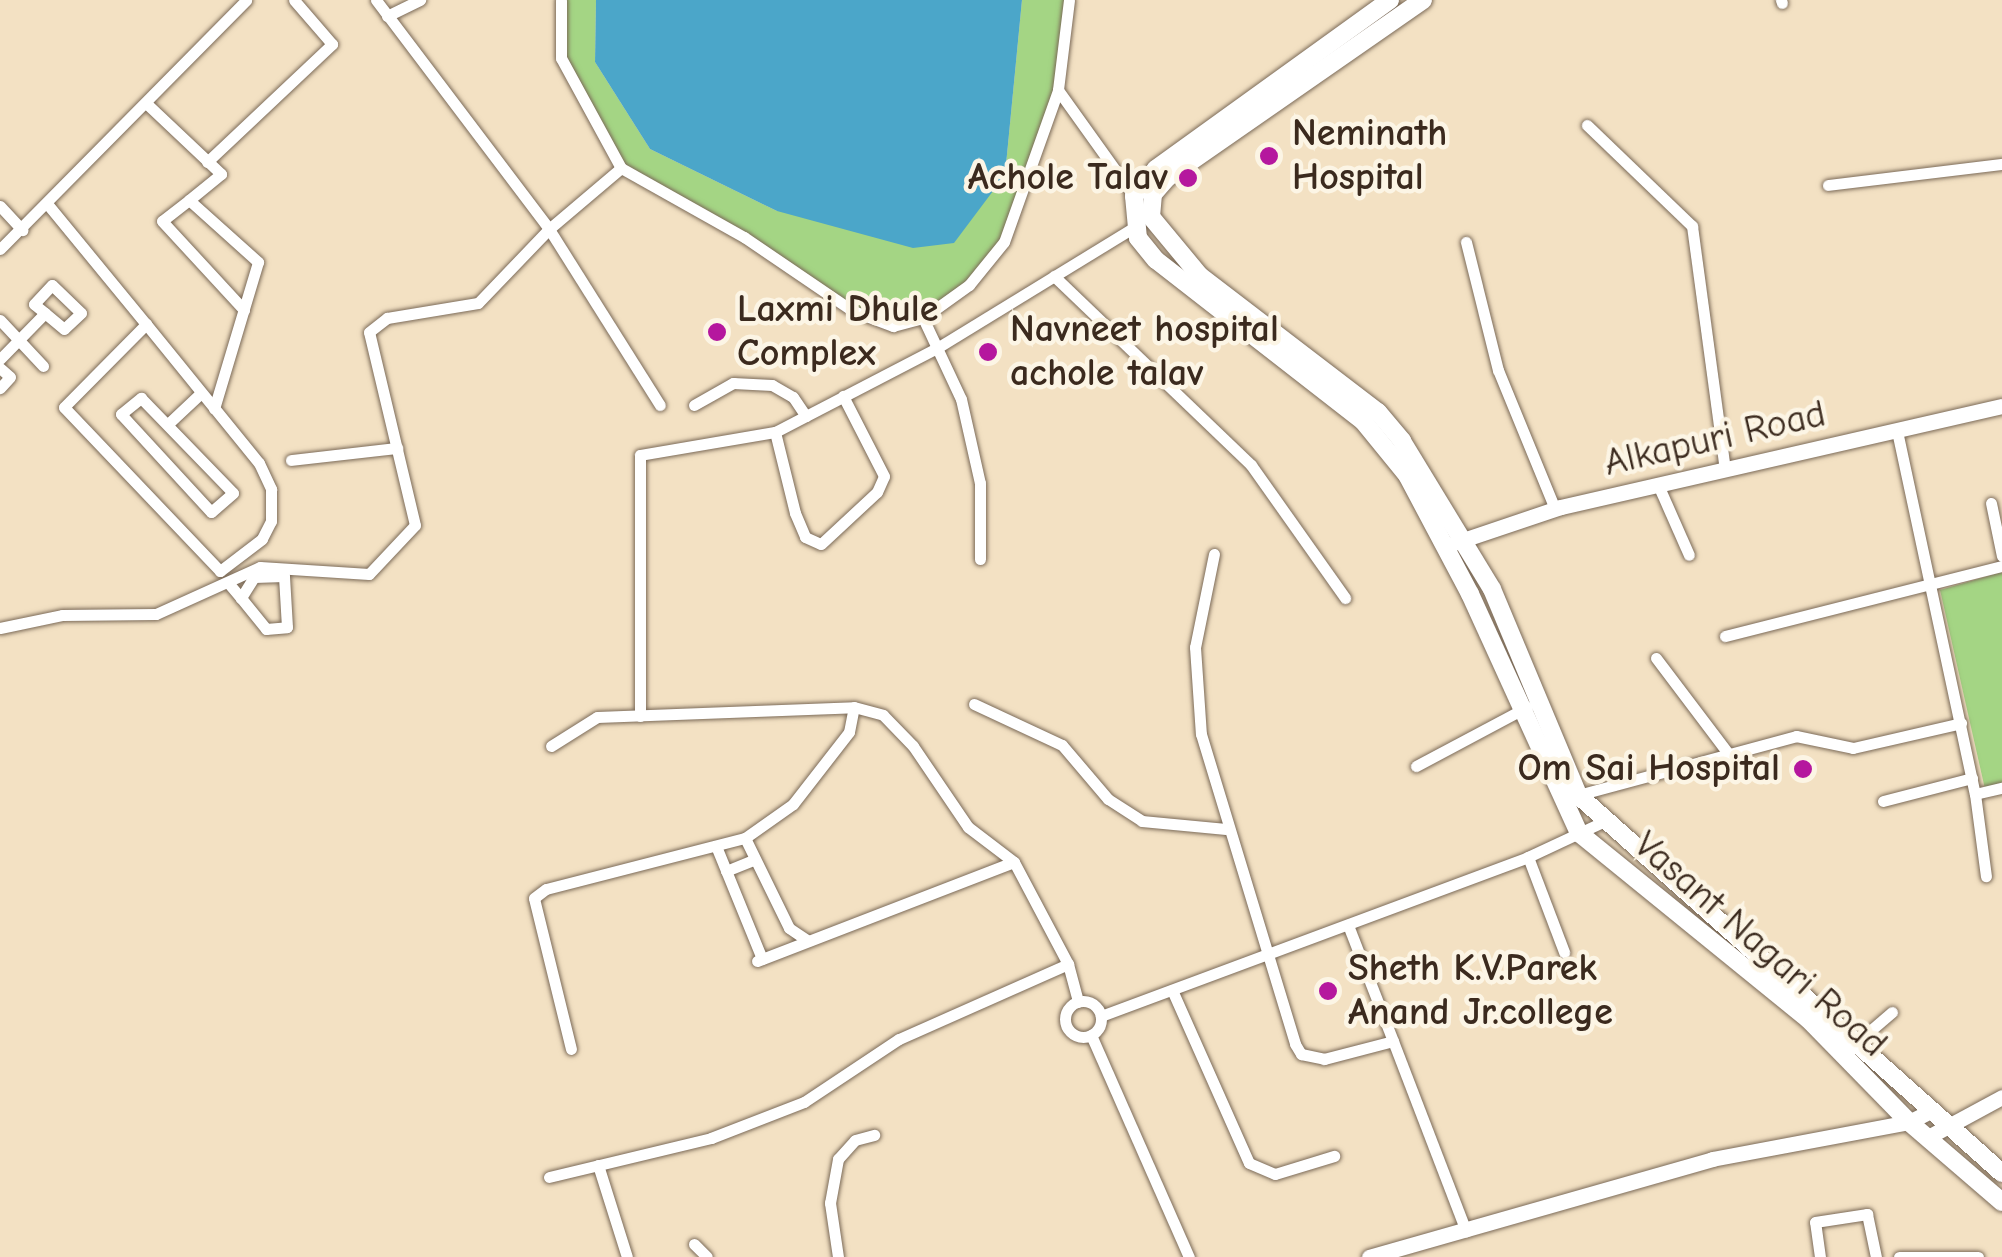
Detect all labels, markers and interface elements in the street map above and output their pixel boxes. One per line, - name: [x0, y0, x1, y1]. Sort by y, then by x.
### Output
- place label: Neminath Hospital: [1292, 111, 1447, 200]
- marker: Neminath Hospital: [1256, 143, 1282, 169]
- place label: Achole Talav: [968, 155, 1168, 201]
- marker: Achole Talav: [1177, 167, 1199, 189]
- place label: Laxmi Dhule Complex: [737, 287, 938, 376]
- place label: Navneet hospital achole talav: [1010, 307, 1279, 396]
- marker: Laxmi Dhule Complex: [706, 321, 728, 343]
- marker: Navneet hospital achole talav: [975, 339, 1001, 365]
- street label: Alkapuri Road: [1600, 391, 1830, 487]
- place label: Om Sai Hospital: [1517, 746, 1780, 792]
- marker: Om Sai Hospital: [1790, 756, 1816, 782]
- street label: Vasant Nagari Road: [1624, 823, 1896, 1067]
- place label: Sheth K.V.Parek Anand Jr.college: [1348, 946, 1613, 1036]
- marker: Sheth K.V.Parek Anand Jr.college: [1317, 980, 1339, 1002]

